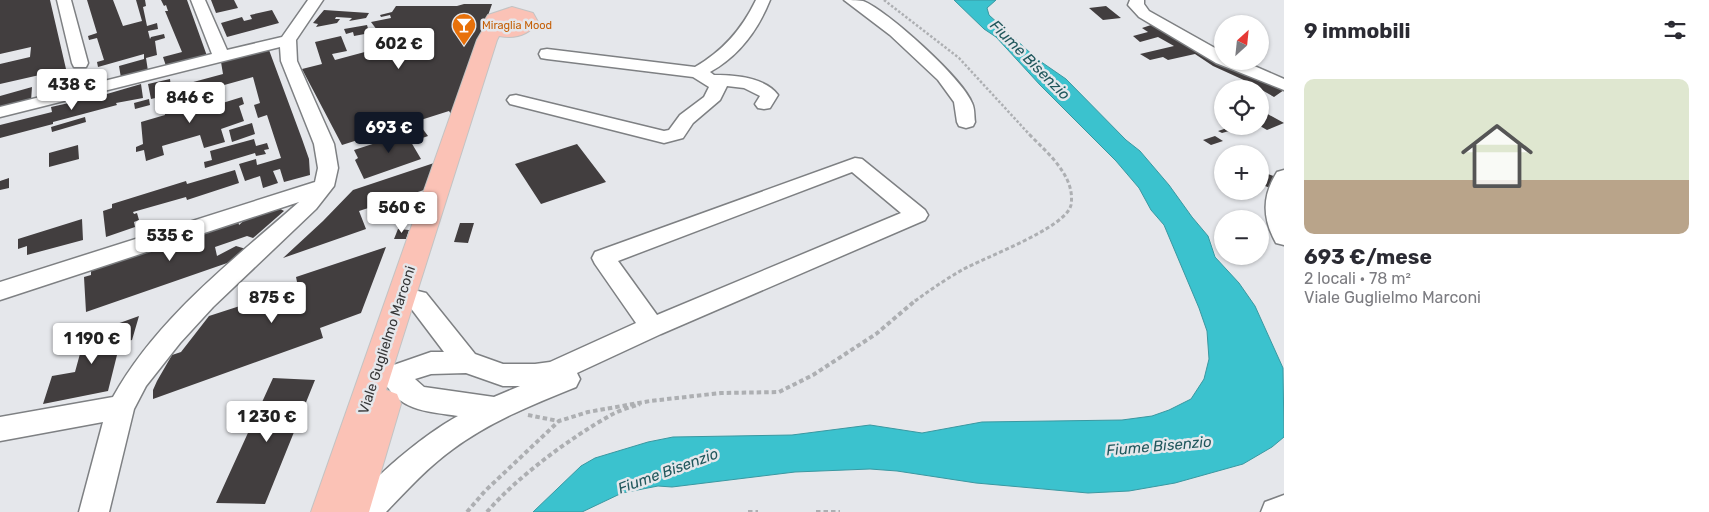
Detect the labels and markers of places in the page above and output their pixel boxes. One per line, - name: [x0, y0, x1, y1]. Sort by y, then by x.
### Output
- bar icon: Miraglia Mood: [451, 12, 477, 46]
- place label: Miraglia Mood: [482, 19, 552, 32]
- pin: 602 €: [364, 28, 434, 70]
- pin: 438 €: [37, 68, 107, 111]
- pin: 846 €: [155, 82, 225, 124]
- pin: 693 €: [354, 112, 424, 154]
- pin: 560 €: [367, 192, 437, 234]
- pin: 535 €: [135, 220, 205, 262]
- pin: 875 €: [237, 282, 307, 324]
- pin: 1 190 €: [46, 322, 138, 365]
- pin: 1 230 €: [221, 400, 313, 443]

